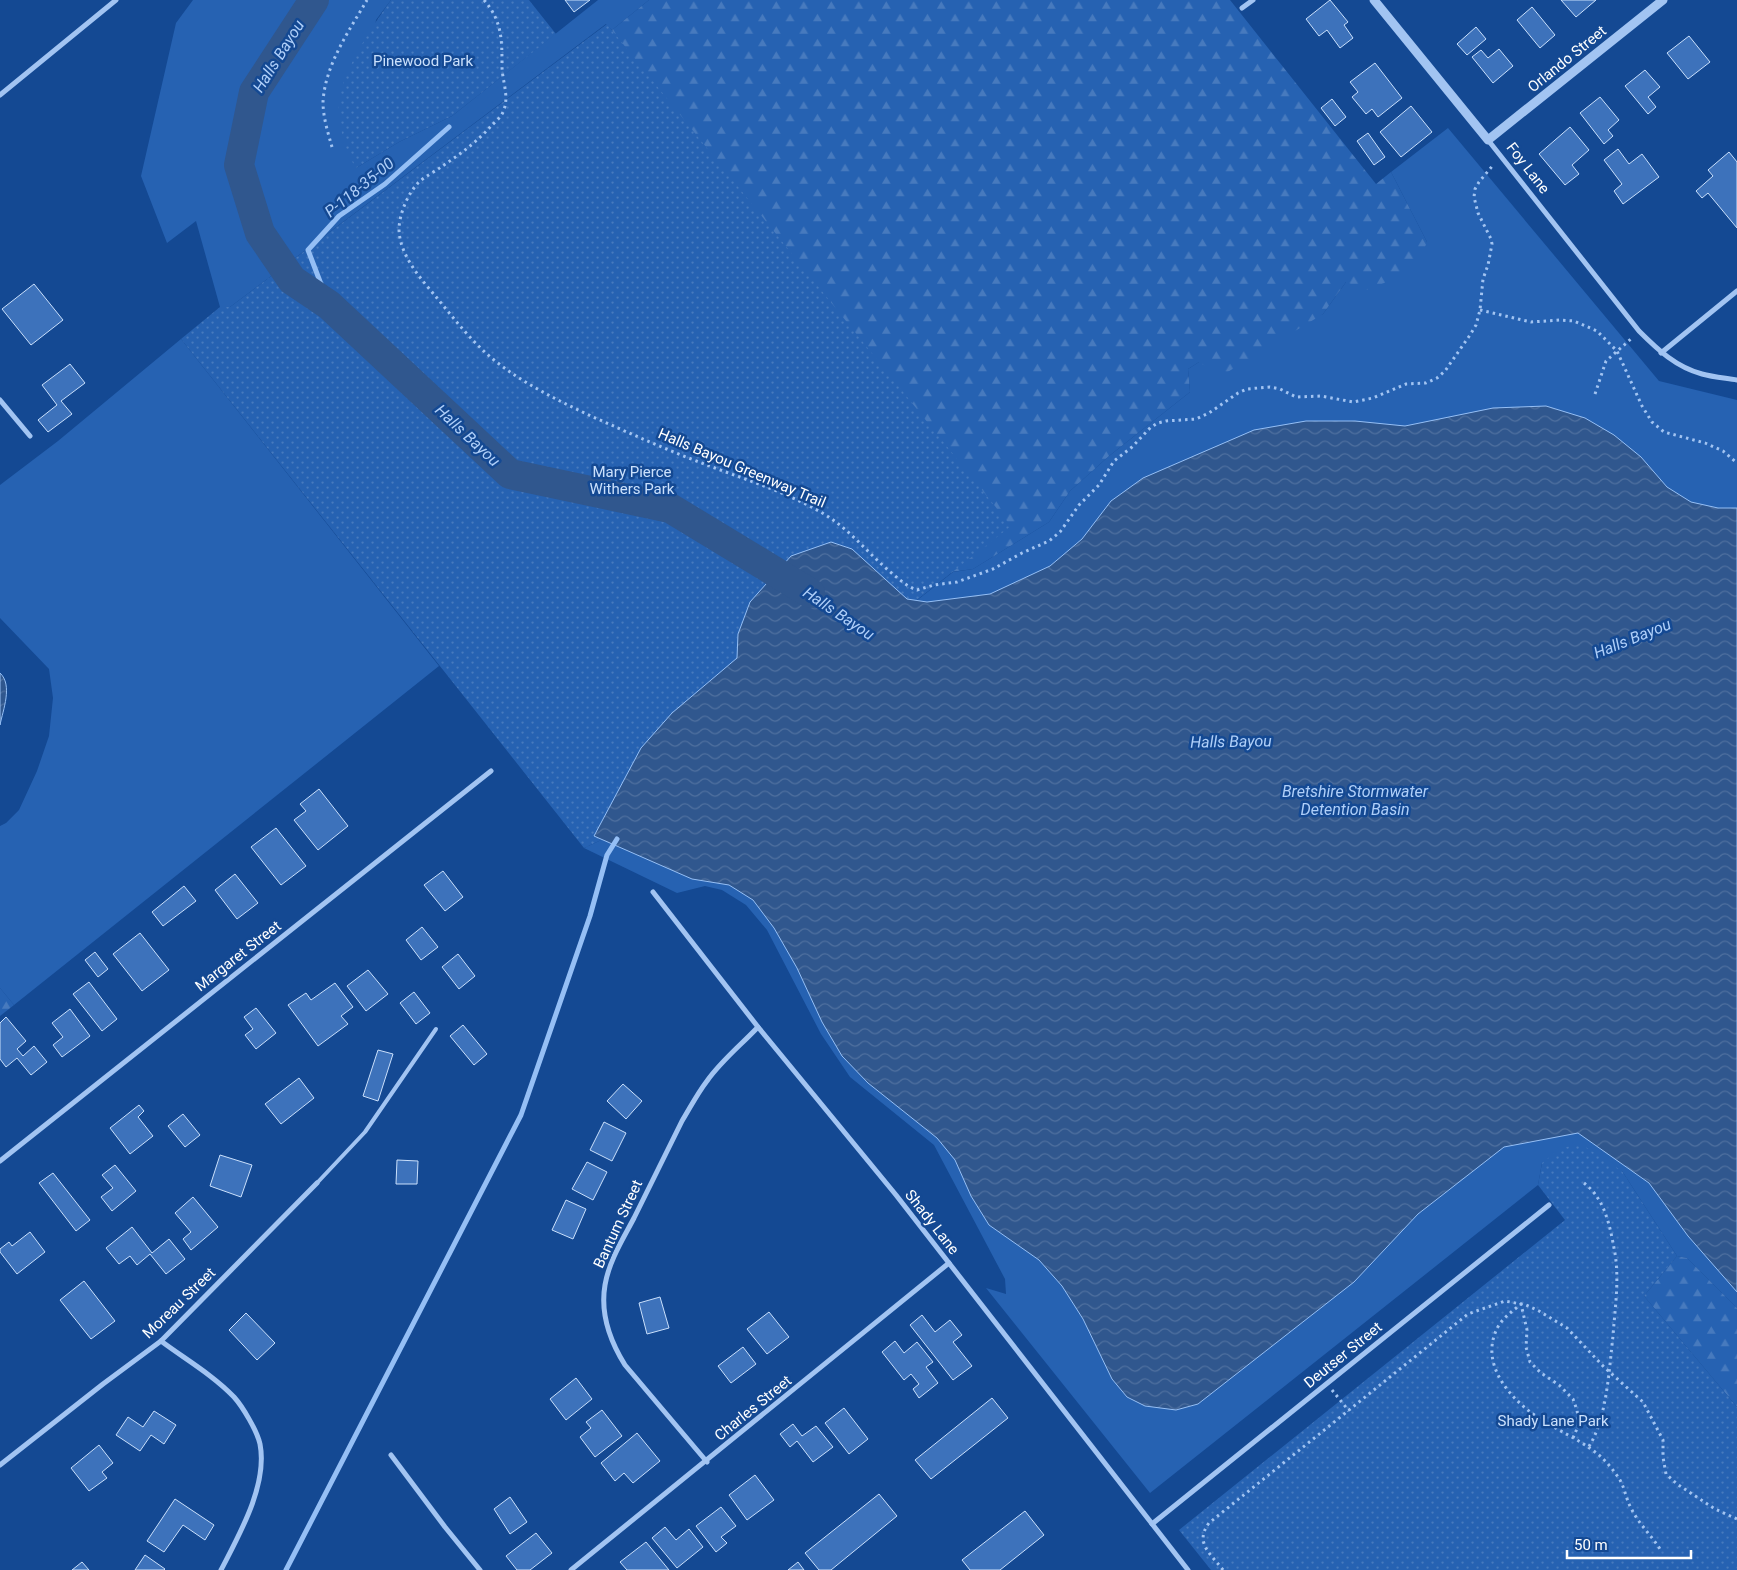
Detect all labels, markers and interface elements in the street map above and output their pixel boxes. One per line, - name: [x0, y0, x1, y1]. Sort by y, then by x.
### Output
- water label: Halls Bayou: [249, 16, 308, 96]
- street label: Orlando Street: [1524, 22, 1610, 96]
- park label: Pinewood Park: [373, 52, 473, 70]
- street label: Foy Lane: [1502, 139, 1554, 197]
- water label: P-118-35-00: [321, 153, 398, 221]
- water label: Halls Bayou: [431, 401, 504, 470]
- street label: Halls Bayou Greenway Trail: [655, 424, 829, 512]
- park label: Mary Pierce Withers Park: [590, 463, 675, 498]
- water label: Halls Bayou: [800, 583, 878, 644]
- water label: Halls Bayou: [1591, 614, 1674, 663]
- water label: Halls Bayou: [1190, 731, 1272, 752]
- water label: Bretshire Stormwater Detention Basin: [1282, 782, 1429, 819]
- street label: Margaret Street: [192, 917, 285, 995]
- street label: Bantum Street: [590, 1177, 646, 1271]
- street label: Shady Lane: [901, 1186, 963, 1258]
- street label: Moreau Street: [139, 1264, 219, 1342]
- street label: Deutser Street: [1300, 1318, 1386, 1392]
- street label: Charles Street: [711, 1371, 795, 1445]
- park label: Shady Lane Park: [1497, 1412, 1609, 1430]
- scale bar: [1567, 1528, 1691, 1560]
- text: 50 m: [1574, 1536, 1608, 1554]

